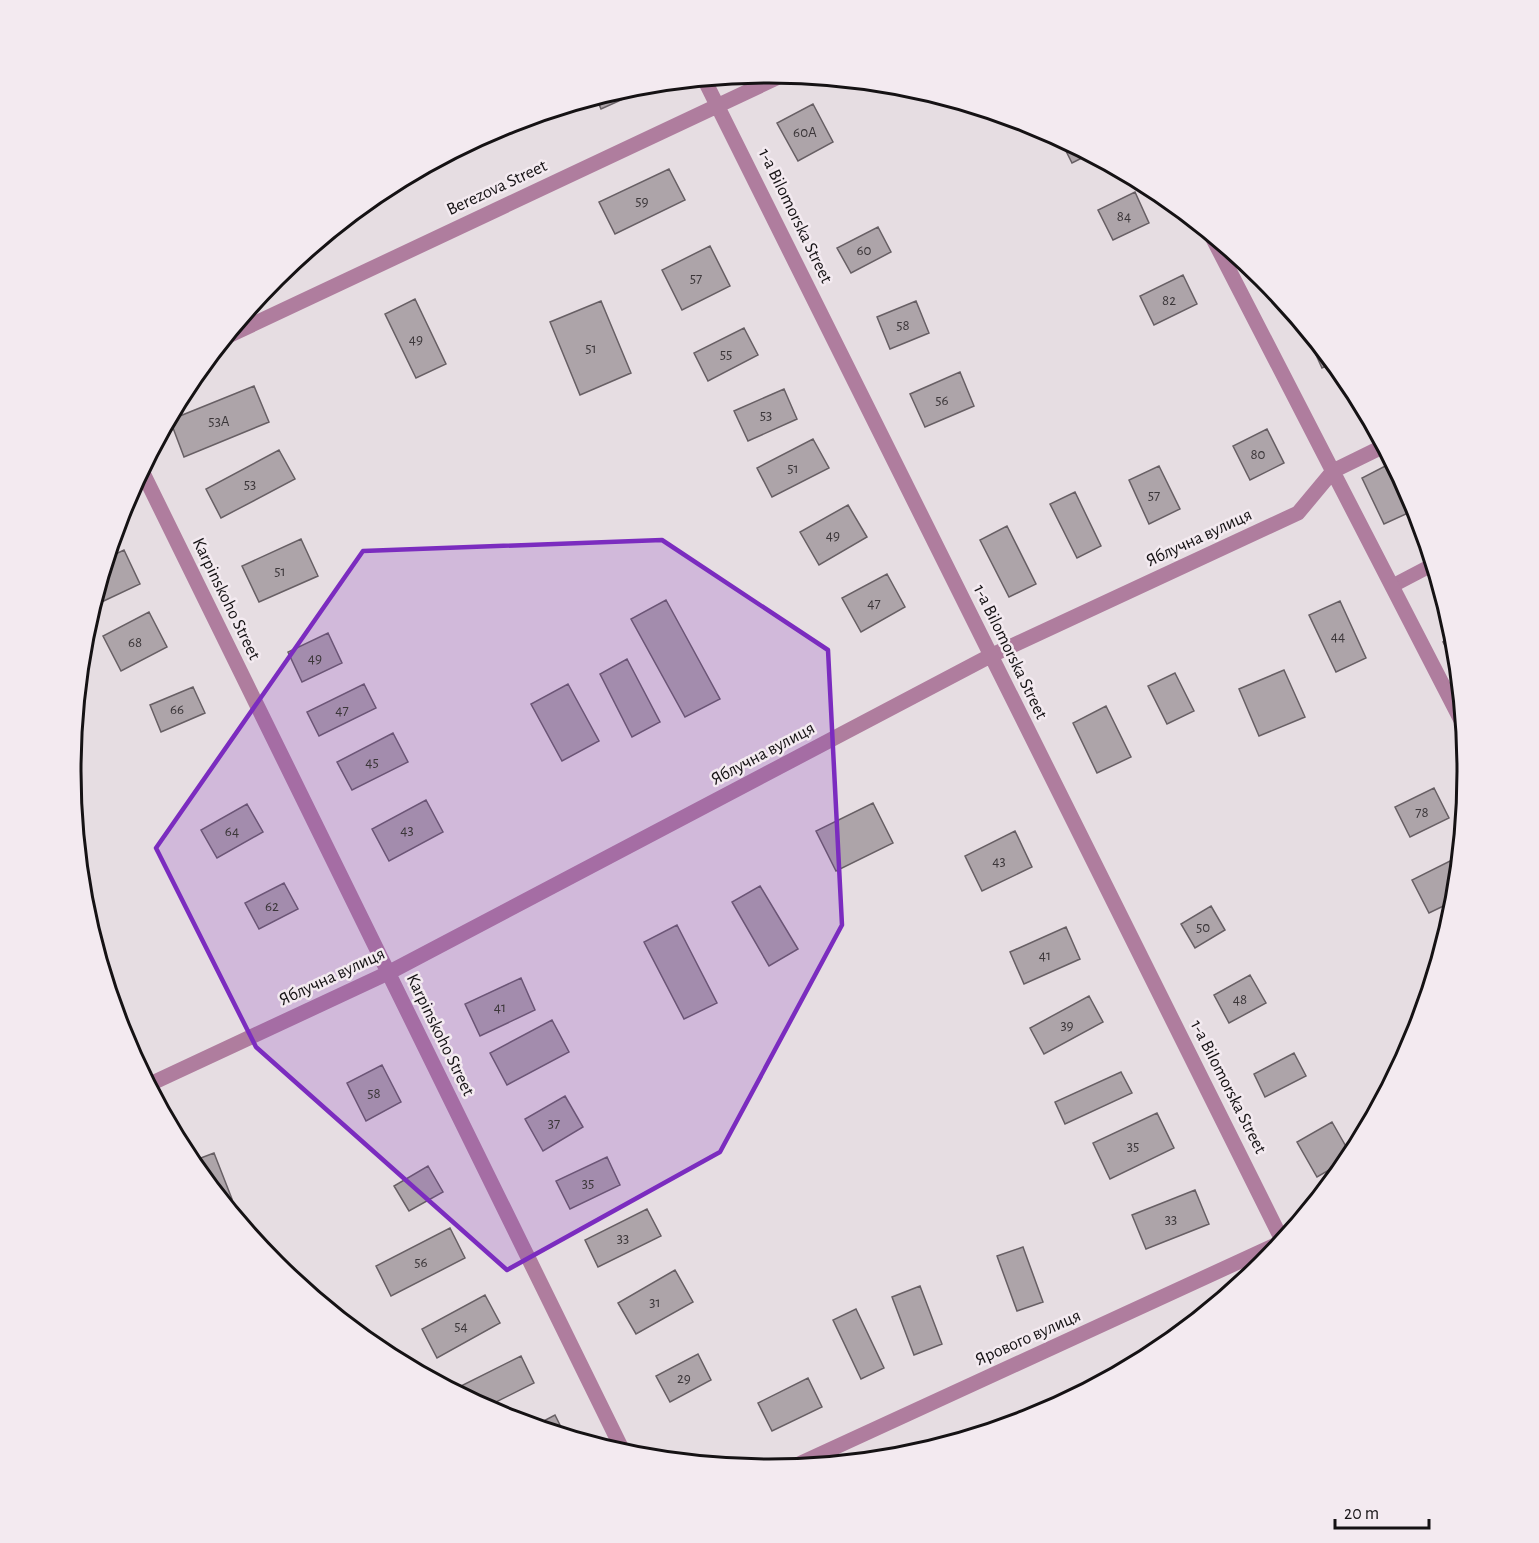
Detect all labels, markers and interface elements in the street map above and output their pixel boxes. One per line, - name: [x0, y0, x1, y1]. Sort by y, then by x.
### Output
- house number: 60А: [793, 125, 817, 140]
- street label: 1-a Bilomorska Street: [755, 146, 835, 286]
- street label: Berezova Street: [444, 157, 550, 219]
- house number: 59: [635, 194, 649, 209]
- house number: 84: [1117, 209, 1131, 224]
- house number: 60: [857, 243, 872, 258]
- house number: 57: [690, 271, 702, 286]
- house number: 82: [1162, 293, 1176, 308]
- house number: 58: [896, 318, 910, 333]
- house number: 49: [409, 332, 423, 347]
- house number: 51: [585, 341, 597, 356]
- house number: 55: [720, 347, 732, 362]
- house number: 56: [935, 393, 949, 408]
- house number: 53: [760, 408, 772, 423]
- house number: 53А: [208, 414, 230, 429]
- house number: 80: [1250, 447, 1266, 462]
- house number: 51: [787, 461, 799, 476]
- house number: 53: [244, 477, 256, 492]
- house number: 57: [1148, 488, 1160, 503]
- street label: Яблучна вулиця: [1143, 505, 1255, 570]
- house number: 49: [826, 528, 840, 543]
- street label: Karpinskoho Street: [189, 535, 263, 663]
- house number: 51: [274, 564, 286, 579]
- street label: 1-a Bilomorska Street: [970, 582, 1050, 722]
- house number: 47: [867, 596, 881, 611]
- house number: 44: [1331, 629, 1345, 644]
- house number: 68: [128, 635, 142, 650]
- house number: 49: [308, 651, 322, 666]
- house number: 66: [170, 702, 184, 717]
- house number: 47: [335, 703, 349, 718]
- street label: Яблучна вулиця: [708, 718, 818, 789]
- house number: 45: [365, 755, 379, 770]
- house number: 78: [1415, 805, 1429, 820]
- house number: 43: [400, 823, 414, 838]
- house number: 64: [225, 824, 239, 839]
- house number: 43: [992, 854, 1006, 869]
- house number: 62: [265, 899, 279, 914]
- house number: 50: [1196, 920, 1210, 935]
- street label: Яблучна вулиця: [276, 944, 388, 1009]
- house number: 41: [1039, 948, 1051, 963]
- street label: Karpinskoho Street: [403, 971, 477, 1099]
- house number: 48: [1233, 992, 1247, 1007]
- house number: 41: [494, 1000, 506, 1015]
- street label: 1-a Bilomorska Street: [1187, 1017, 1270, 1157]
- house number: 39: [1060, 1018, 1074, 1033]
- house number: 58: [367, 1086, 381, 1101]
- house number: 37: [548, 1116, 560, 1131]
- house number: 35: [1127, 1139, 1139, 1154]
- house number: 35: [582, 1176, 594, 1191]
- house number: 33: [1165, 1212, 1177, 1227]
- house number: 33: [617, 1231, 629, 1246]
- house number: 56: [414, 1255, 428, 1270]
- house number: 31: [649, 1295, 661, 1310]
- street label: Ярового вулиця: [972, 1307, 1084, 1369]
- house number: 54: [454, 1319, 468, 1334]
- house number: 29: [677, 1371, 691, 1386]
- scale bar: [1335, 1492, 1430, 1530]
- text: 20 m: [1344, 1505, 1379, 1523]

